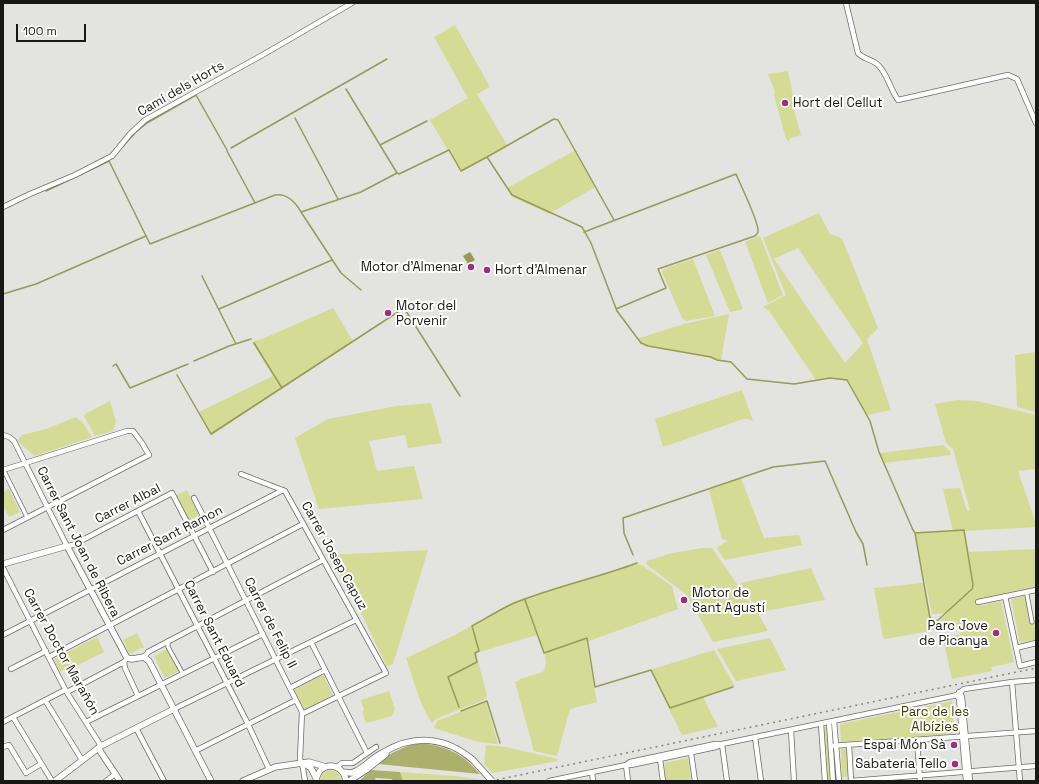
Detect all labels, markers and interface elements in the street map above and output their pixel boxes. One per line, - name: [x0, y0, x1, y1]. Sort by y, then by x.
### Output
- scale bar: [18, 16, 88, 42]
- text: 100 m: [23, 23, 57, 39]
- street label: Camí dels Horts: [135, 58, 227, 120]
- place label: Hort del Cellut: [793, 95, 883, 111]
- marker: Hort del Cellut: [780, 98, 790, 108]
- place label: Motor d'Almenar: [361, 259, 463, 275]
- marker: Motor d'Almenar: [466, 262, 476, 272]
- place label: Hort d'Almenar: [495, 262, 587, 278]
- marker: Hort d'Almenar: [482, 265, 492, 275]
- place label: Motor del Porvenir: [396, 298, 456, 329]
- marker: Motor del Porvenir: [383, 308, 393, 318]
- street label: Carrer Sant Joan de Ribera: [33, 464, 123, 620]
- street label: Carrer Albal: [93, 481, 163, 527]
- street label: Carrer Josep Capuz: [298, 499, 370, 613]
- street label: Carrer Sant Ramon: [114, 503, 226, 569]
- street label: Carrer de Felip II: [240, 575, 300, 671]
- street label: Carrer Sant Eduard: [180, 578, 248, 690]
- place label: Motor de Sant Agustí: [692, 585, 765, 616]
- street label: Carrer Doctor Marañón: [20, 586, 102, 718]
- marker: Motor de Sant Agustí: [679, 595, 689, 605]
- place label: Parc Jove de Picanya: [919, 618, 988, 649]
- marker: Parc Jove de Picanya: [991, 628, 1001, 638]
- park label: Parc de les Albízies: [901, 704, 969, 735]
- place label: Espai Món Sà: [863, 737, 946, 753]
- marker: Espai Món Sà: [949, 740, 959, 750]
- place label: Sabateria Tello: [855, 756, 947, 772]
- marker: Sabateria Tello: [950, 759, 960, 769]

